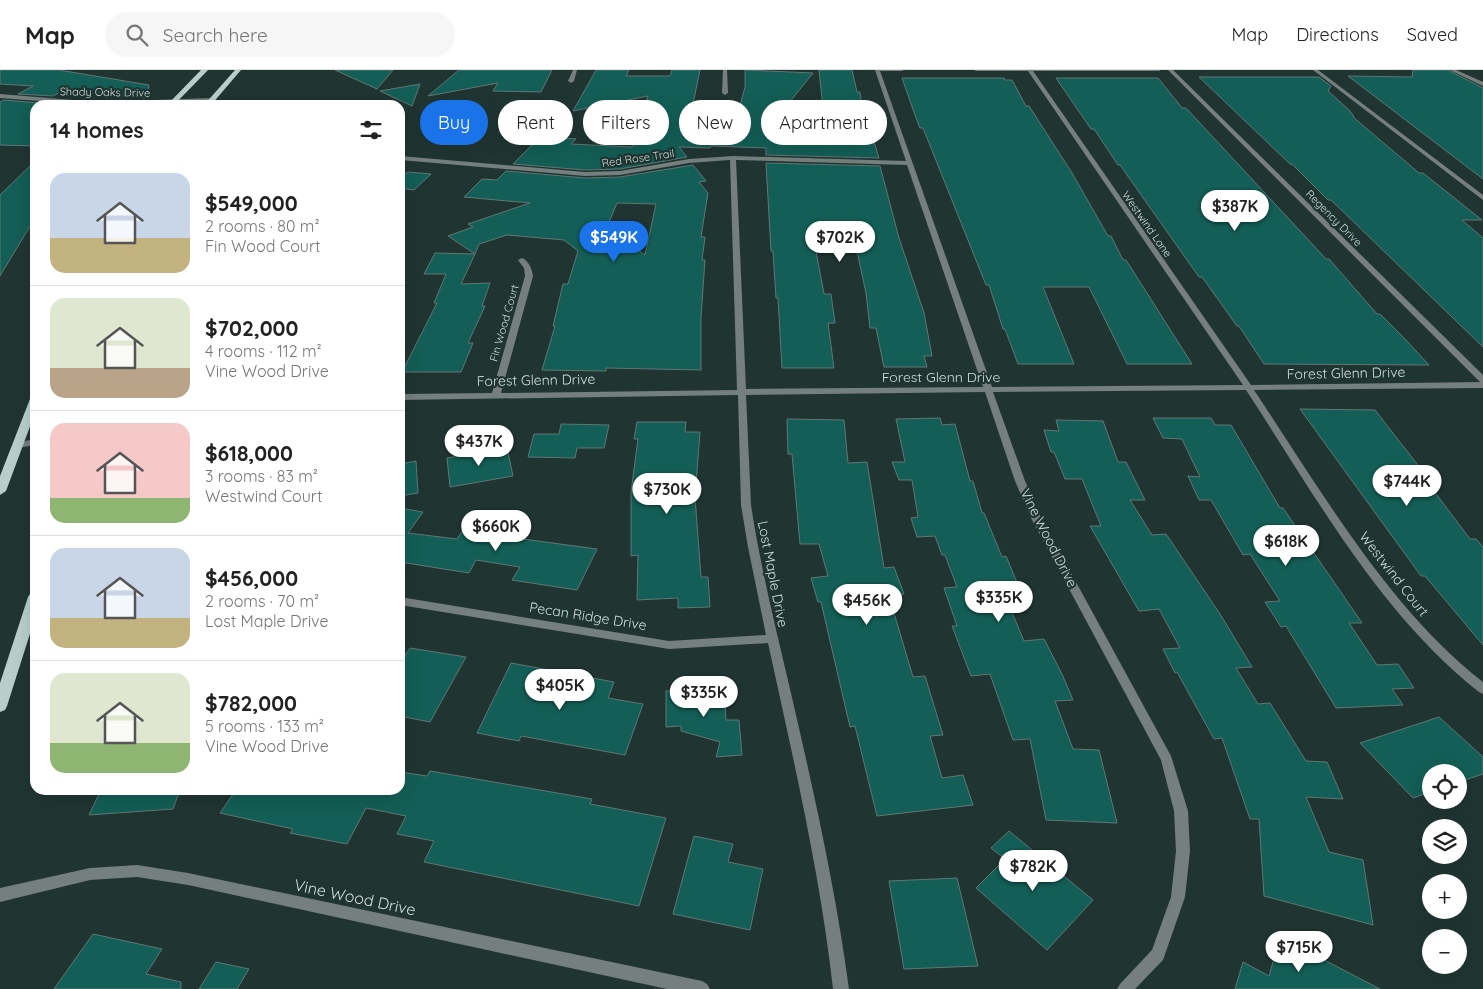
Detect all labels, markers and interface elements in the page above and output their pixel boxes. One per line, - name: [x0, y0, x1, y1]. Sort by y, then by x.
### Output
- search box: [105, 12, 455, 57]
- text: Map: [25, 20, 75, 50]
- icon: search: [123, 21, 151, 49]
- text: Search here: [163, 23, 268, 47]
- text: Map: [1231, 23, 1268, 46]
- text: Directions: [1296, 23, 1379, 46]
- text: Saved: [1407, 23, 1458, 46]
- street label: Shady Oaks Drive: [60, 84, 150, 100]
- chip: Buy: [420, 100, 488, 145]
- chip: Rent: [498, 100, 573, 145]
- chip: Filters: [583, 100, 669, 145]
- chip: New: [679, 100, 751, 145]
- chip: Apartment: [761, 100, 887, 145]
- icon: filters: [357, 116, 385, 144]
- text: 14 homes: [50, 117, 144, 143]
- street label: Red Rose Trail: [601, 146, 675, 170]
- street label: Regency Drive: [1303, 187, 1365, 249]
- street label: Westwind Lane: [1119, 188, 1175, 260]
- text: $549,000: [205, 190, 298, 216]
- pin: $387K: [1200, 190, 1270, 232]
- icon: home: [90, 193, 150, 253]
- text: $387K: [1212, 196, 1258, 216]
- text: 2 rooms · 80 m²: [205, 216, 320, 236]
- pin: $549K: [579, 220, 649, 263]
- pin: $702K: [805, 220, 875, 263]
- text: $549K: [590, 227, 638, 247]
- text: $702K: [816, 227, 864, 247]
- text: Fin Wood Court: [205, 236, 321, 256]
- street label: Fin Wood Court: [486, 283, 522, 363]
- text: $702,000: [205, 315, 298, 341]
- icon: home: [90, 318, 150, 378]
- text: 4 rooms · 112 m²: [205, 341, 322, 361]
- text: Vine Wood Drive: [205, 361, 329, 381]
- street label: Forest Glenn Drive: [1286, 363, 1406, 383]
- street label: Forest Glenn Drive: [882, 368, 1000, 386]
- street label: Forest Glenn Drive: [476, 370, 596, 390]
- pin: $437K: [444, 424, 514, 467]
- text: $437K: [456, 431, 502, 451]
- text: $618,000: [205, 440, 293, 466]
- icon: home: [90, 443, 150, 503]
- pin: $744K: [1372, 464, 1442, 507]
- text: 3 rooms · 83 m²: [205, 466, 318, 486]
- text: $744K: [1384, 471, 1431, 491]
- pin: $730K: [632, 472, 702, 515]
- text: $730K: [643, 479, 691, 499]
- text: Westwind Court: [205, 486, 322, 506]
- street label: Vine Wood Drive: [1016, 486, 1082, 590]
- pin: $660K: [461, 510, 531, 552]
- text: $660K: [472, 516, 520, 536]
- street label: Lost Maple Drive: [754, 519, 792, 629]
- pin: $618K: [1251, 524, 1321, 567]
- street label: Westwind Court: [1355, 528, 1433, 620]
- text: $618K: [1264, 531, 1308, 551]
- text: $456,000: [205, 565, 298, 591]
- icon: home: [90, 568, 150, 628]
- pin: $335K: [964, 580, 1034, 623]
- pin: $456K: [832, 584, 902, 626]
- text: $335K: [976, 587, 1022, 607]
- text: $456K: [843, 590, 891, 610]
- text: 2 rooms · 70 m²: [205, 591, 319, 611]
- street label: Pecan Ridge Drive: [528, 598, 648, 634]
- text: Lost Maple Drive: [205, 611, 329, 631]
- pin: $405K: [525, 668, 595, 711]
- text: $405K: [536, 675, 584, 695]
- pin: $335K: [669, 676, 739, 718]
- text: $335K: [681, 682, 727, 702]
- text: $782,000: [205, 690, 297, 716]
- icon: home: [90, 693, 150, 753]
- text: 5 rooms · 133 m²: [205, 716, 324, 736]
- text: Vine Wood Drive: [205, 736, 329, 756]
- map controls: [1422, 764, 1467, 974]
- button: locate: [1422, 764, 1467, 809]
- button: layers: [1422, 819, 1467, 864]
- pin: $782K: [998, 850, 1068, 892]
- text: $782K: [1010, 856, 1056, 876]
- street label: Vine Wood Drive: [292, 874, 418, 920]
- button: +: [1422, 874, 1467, 919]
- button: −: [1422, 929, 1467, 974]
- pin: $715K: [1264, 930, 1334, 973]
- text: $715K: [1277, 937, 1321, 957]

